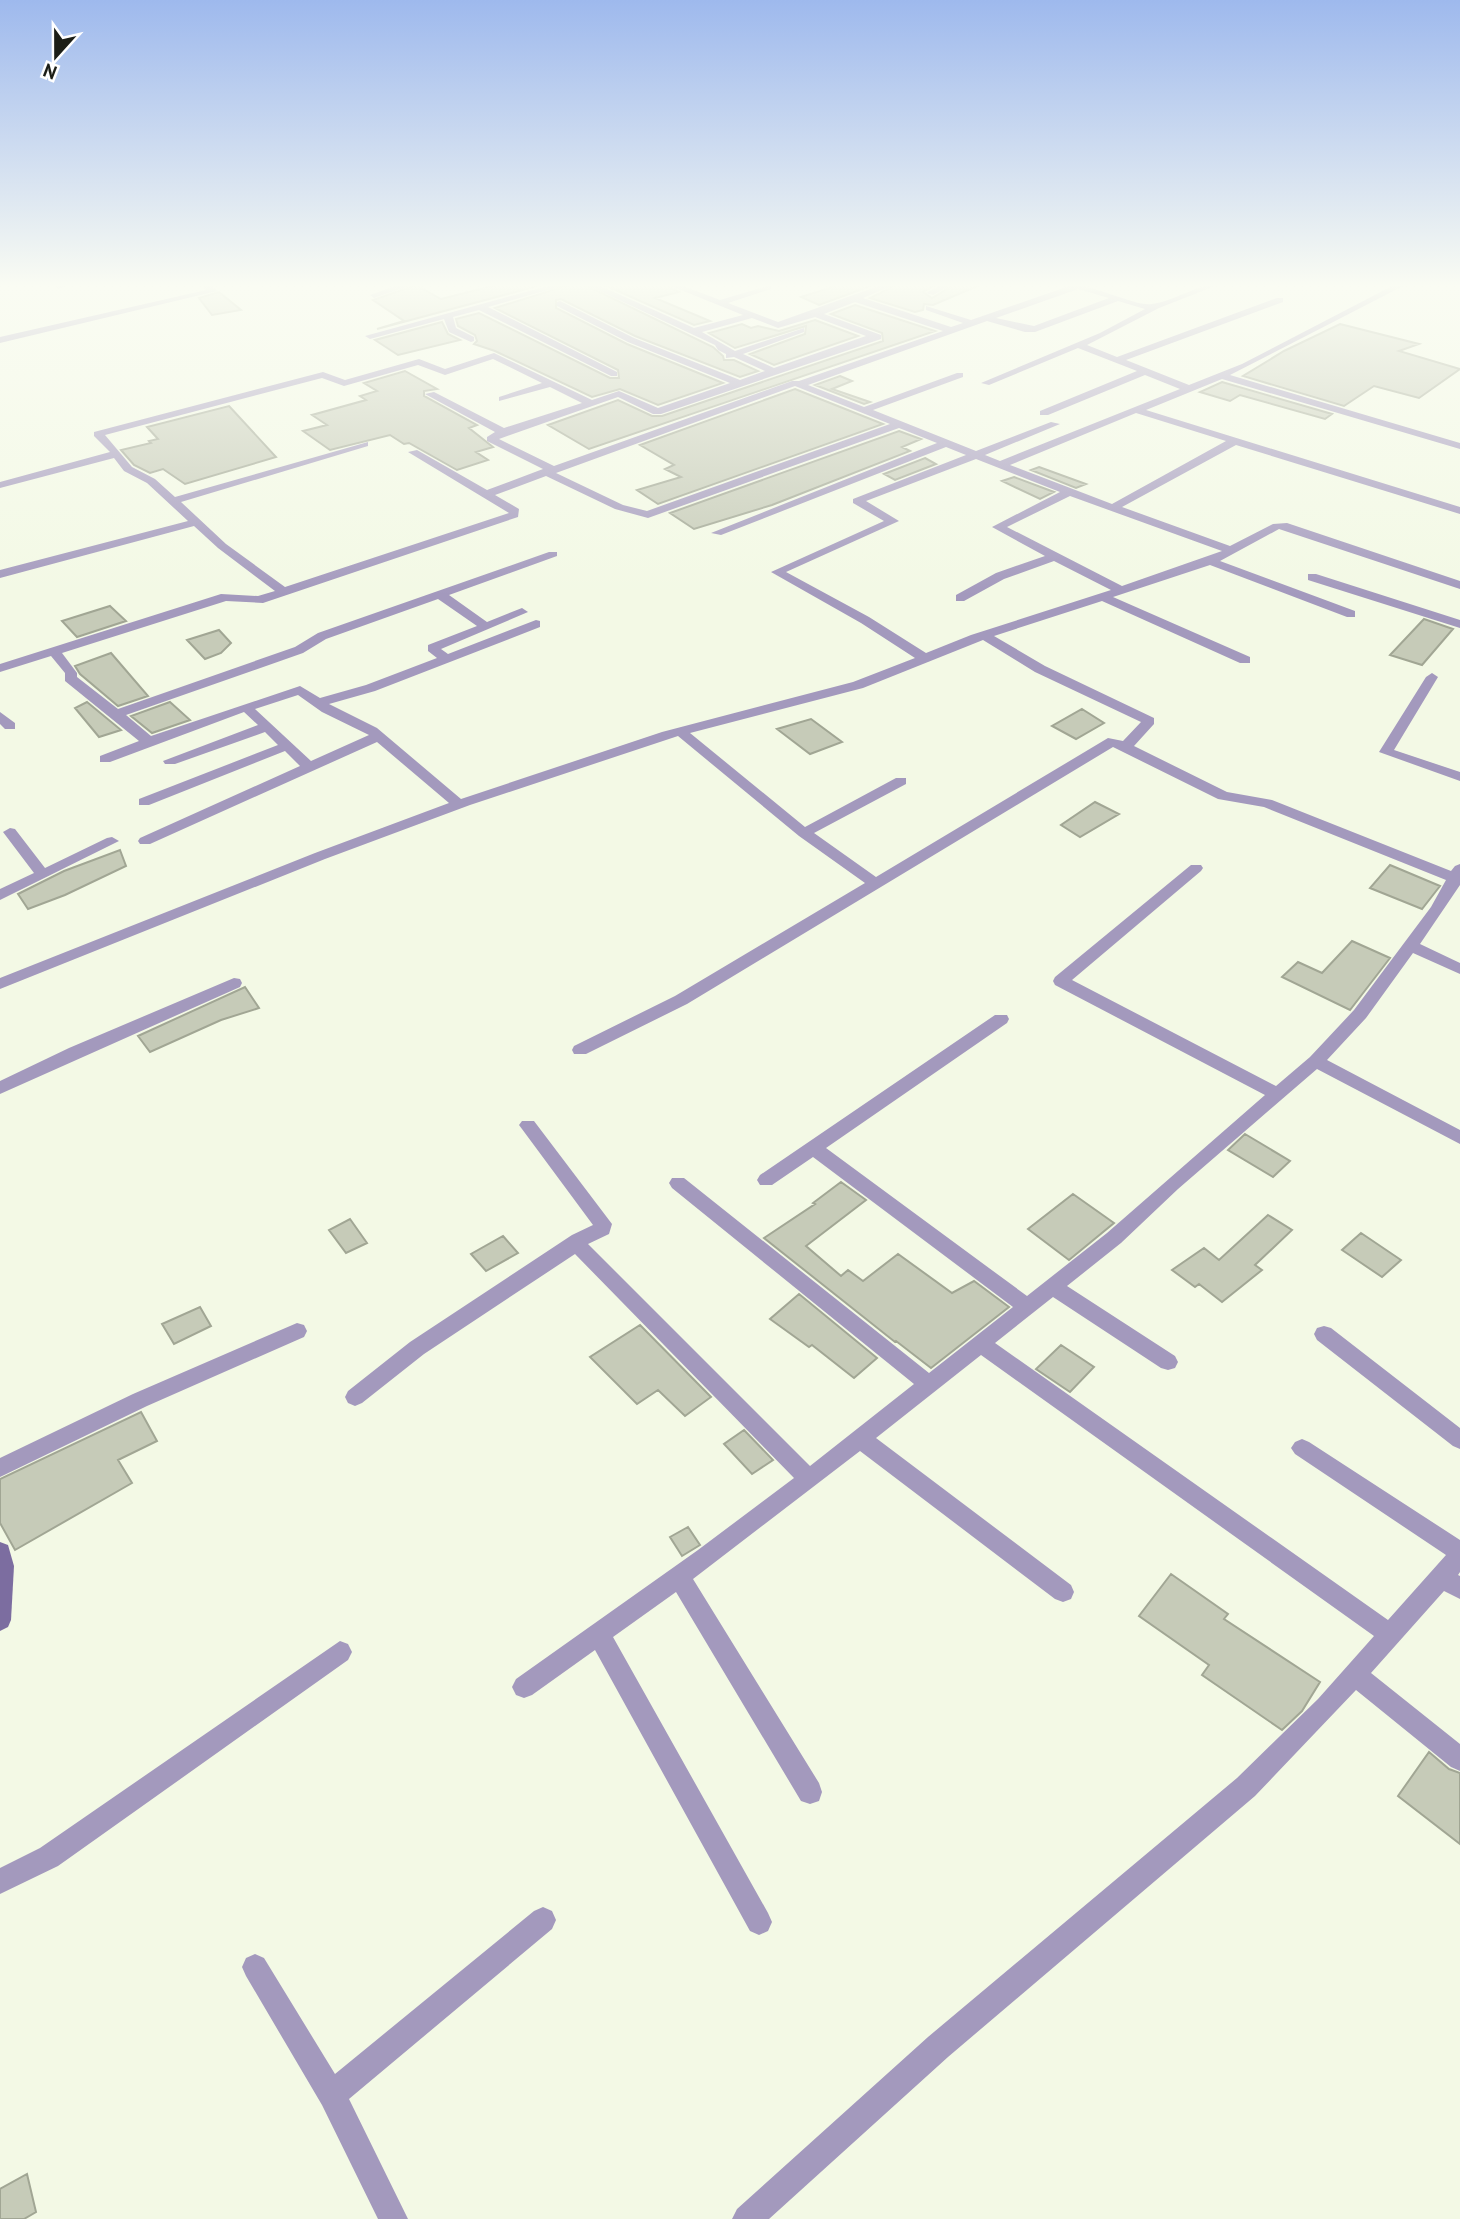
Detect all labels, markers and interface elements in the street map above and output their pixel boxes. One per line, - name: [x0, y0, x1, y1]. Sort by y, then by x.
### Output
- north arrow: [21, 21, 91, 91]
- text: N: [40, 58, 60, 85]

